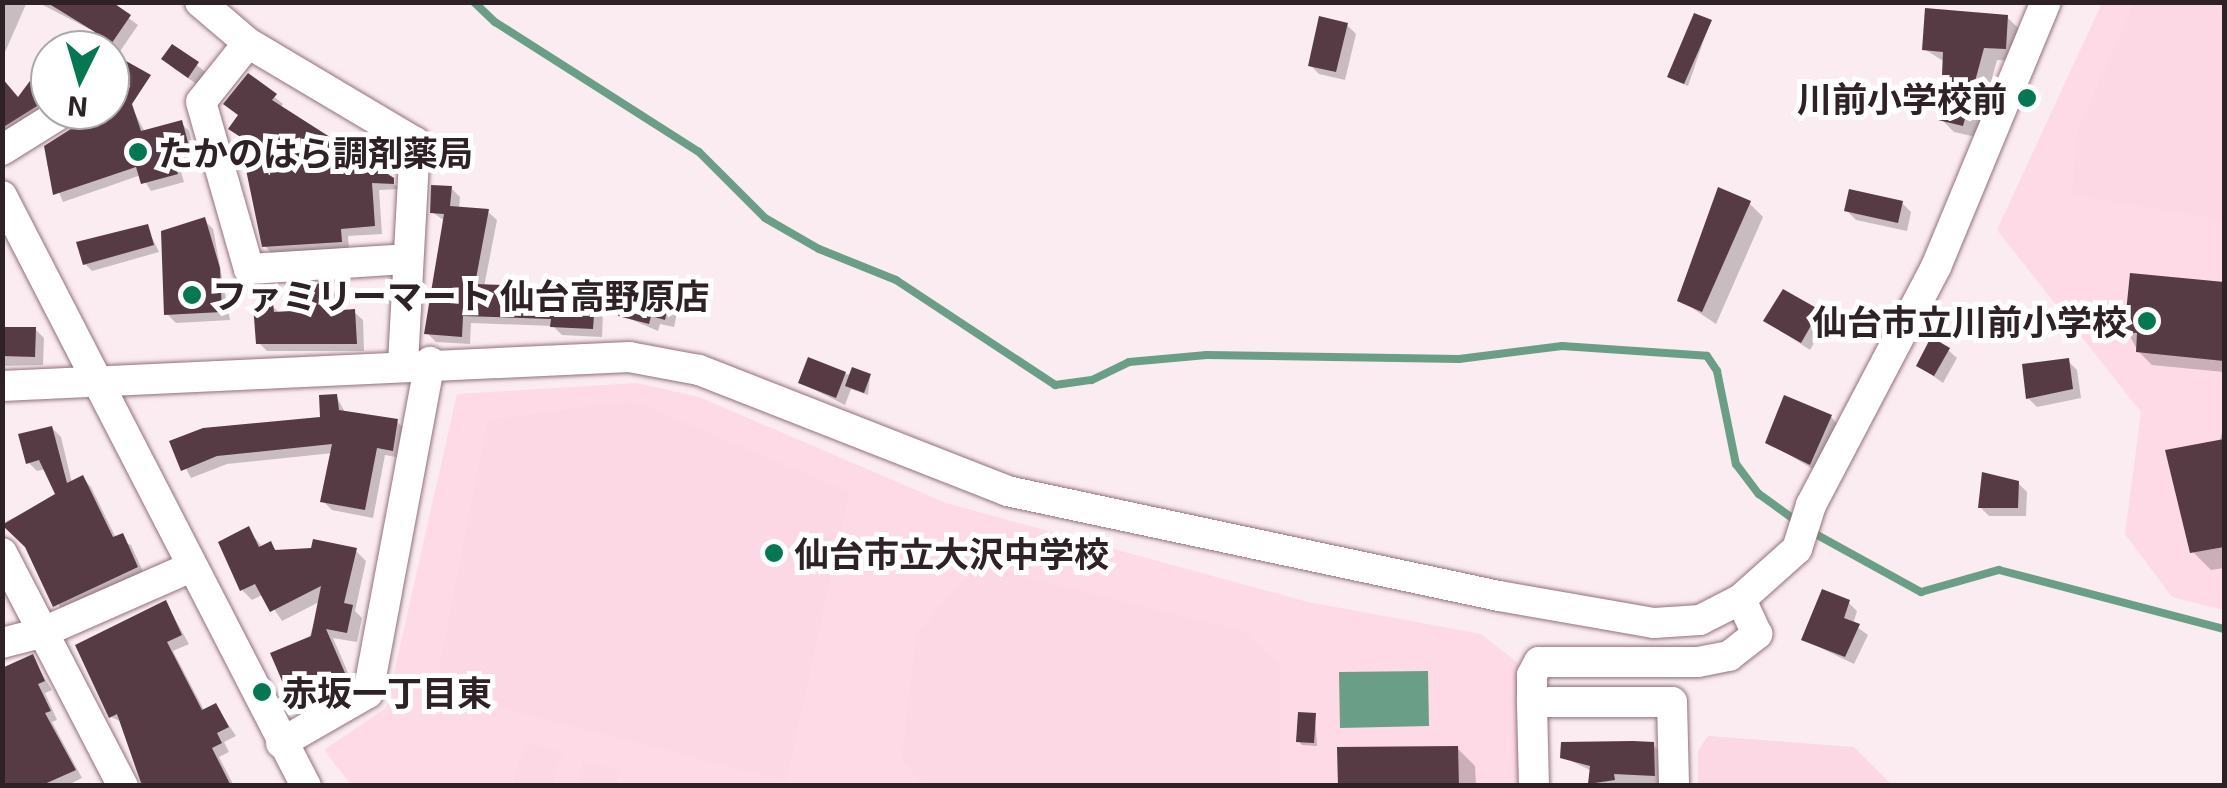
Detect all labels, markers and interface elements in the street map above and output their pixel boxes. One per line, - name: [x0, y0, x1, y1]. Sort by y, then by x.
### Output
- north arrow: [30, 30, 130, 130]
- place label: 川前小学校前: [1797, 77, 2007, 119]
- marker: 川前小学校前: [2016, 87, 2038, 109]
- text: N: [66, 90, 89, 126]
- place label: たかのはら調剤薬局: [158, 131, 473, 173]
- marker: たかのはら調剤薬局: [127, 141, 149, 163]
- place label: ファミリーマート 仙台高野原店: [212, 274, 710, 316]
- marker: ファミリーマート 仙台高野原店: [181, 284, 203, 306]
- place label: 仙台市立川前小学校: [1812, 300, 2127, 342]
- marker: 仙台市立川前小学校: [2136, 310, 2158, 332]
- place label: 仙台市立大沢中学校: [794, 532, 1109, 574]
- marker: 仙台市立大沢中学校: [763, 542, 785, 564]
- place label: 赤坂一丁目東: [282, 671, 492, 713]
- marker: 赤坂一丁目東: [251, 681, 273, 703]

